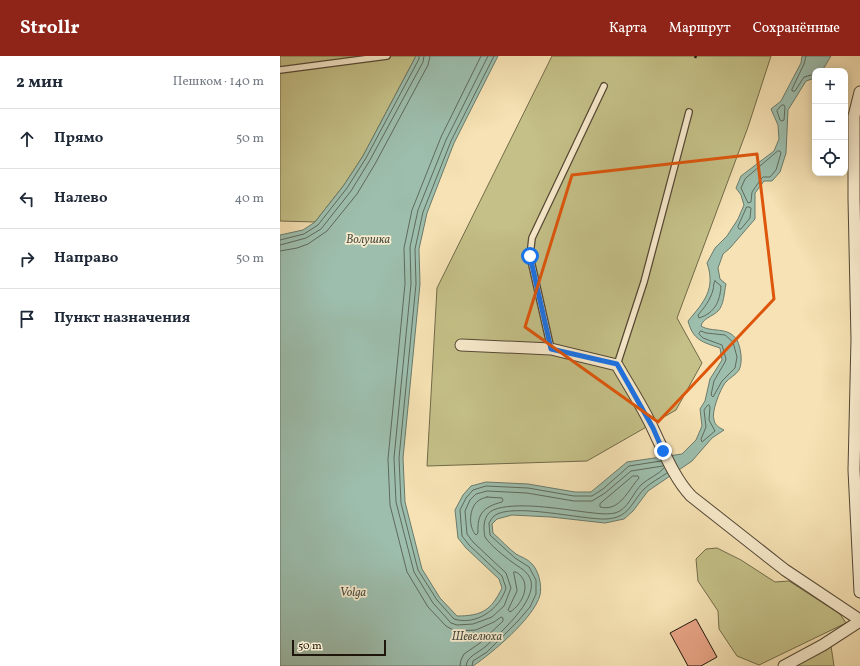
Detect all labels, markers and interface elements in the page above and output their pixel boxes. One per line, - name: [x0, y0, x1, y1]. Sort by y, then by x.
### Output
- text: Strollr: [20, 15, 80, 41]
- text: Карта: [609, 19, 647, 38]
- text: Маршрут: [669, 19, 731, 38]
- text: Сохранённые: [753, 19, 840, 38]
- map controls: [812, 68, 848, 176]
- button: +: [812, 68, 848, 104]
- text: 2 мин: [16, 71, 63, 94]
- text: Пешком · 140 m: [173, 73, 264, 91]
- button: −: [812, 104, 848, 140]
- icon: ahead: [16, 128, 38, 150]
- text: Прямо: [54, 128, 103, 149]
- text: 50 m: [236, 130, 264, 148]
- button: locate: [812, 140, 848, 176]
- icon: left: [16, 188, 38, 210]
- text: Налево: [54, 188, 108, 209]
- text: 40 m: [235, 190, 264, 208]
- water label: Волушка: [346, 232, 390, 248]
- route start: [521, 247, 539, 265]
- icon: right: [16, 248, 38, 270]
- text: Направо: [54, 248, 118, 269]
- text: 50 m: [236, 250, 264, 268]
- icon: arrive: [16, 308, 38, 330]
- text: Пункт назначения: [54, 308, 190, 329]
- route end: [654, 442, 672, 460]
- water label: Volga: [340, 585, 367, 601]
- water label: Шевелюха: [452, 629, 503, 645]
- scale bar: [292, 638, 386, 657]
- text: 50 m: [298, 639, 322, 654]

